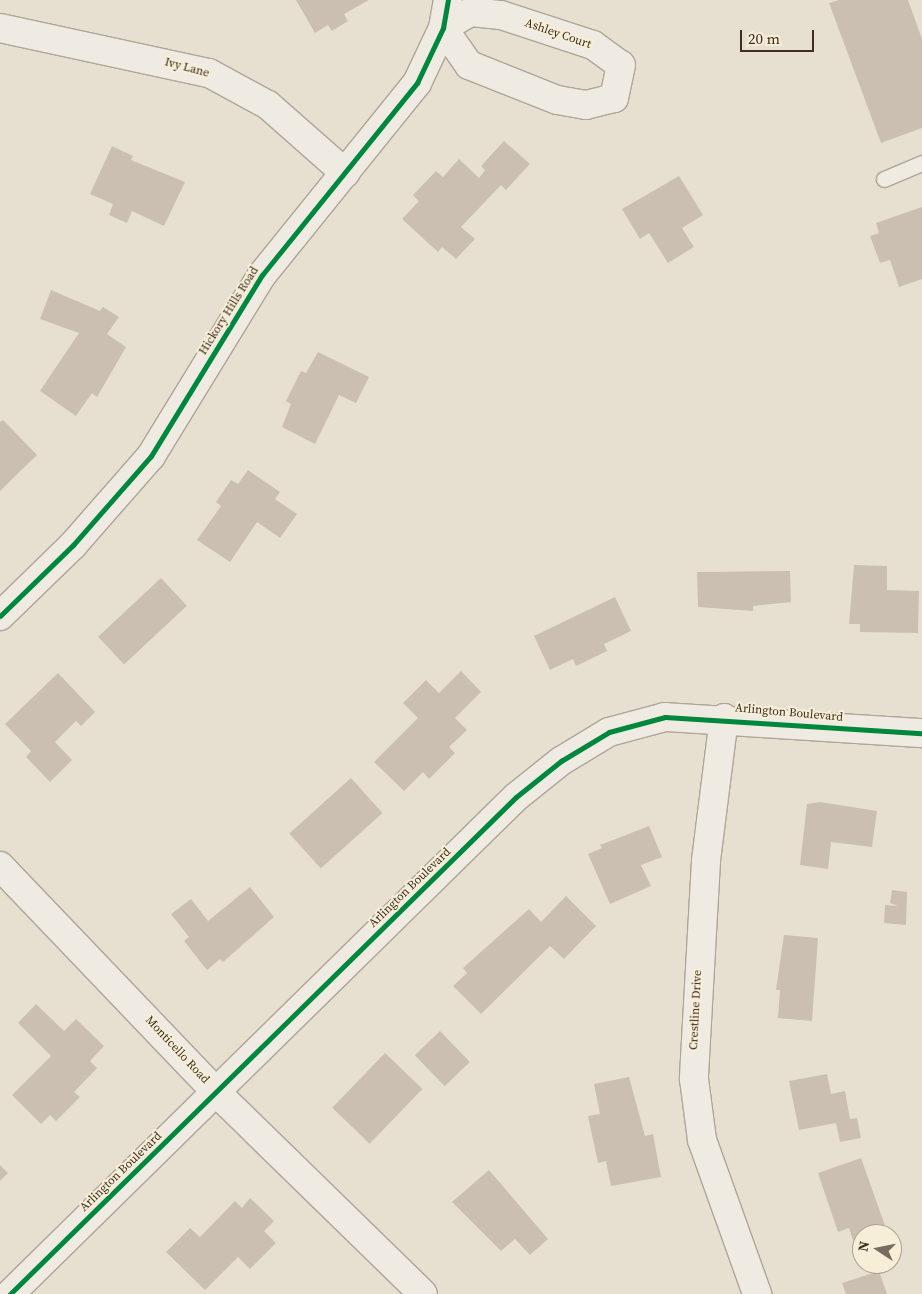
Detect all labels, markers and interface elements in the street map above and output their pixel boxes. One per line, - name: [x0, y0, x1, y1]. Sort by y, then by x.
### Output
- street label: Ashley Court: [523, 16, 593, 52]
- scale bar: [742, 20, 816, 52]
- text: 20 m: [748, 28, 780, 49]
- street label: Ivy Lane: [163, 55, 211, 81]
- street label: Hickory Hills Road: [196, 264, 262, 358]
- street label: Arlington Boulevard: [734, 701, 844, 725]
- street label: Arlington Boulevard: [366, 845, 454, 931]
- street label: Crestline Drive: [687, 970, 705, 1050]
- street label: Monticello Road: [142, 1013, 212, 1087]
- street label: Arlington Boulevard: [77, 1129, 165, 1215]
- north arrow: [852, 1224, 902, 1274]
- text: N: [852, 1239, 874, 1253]

